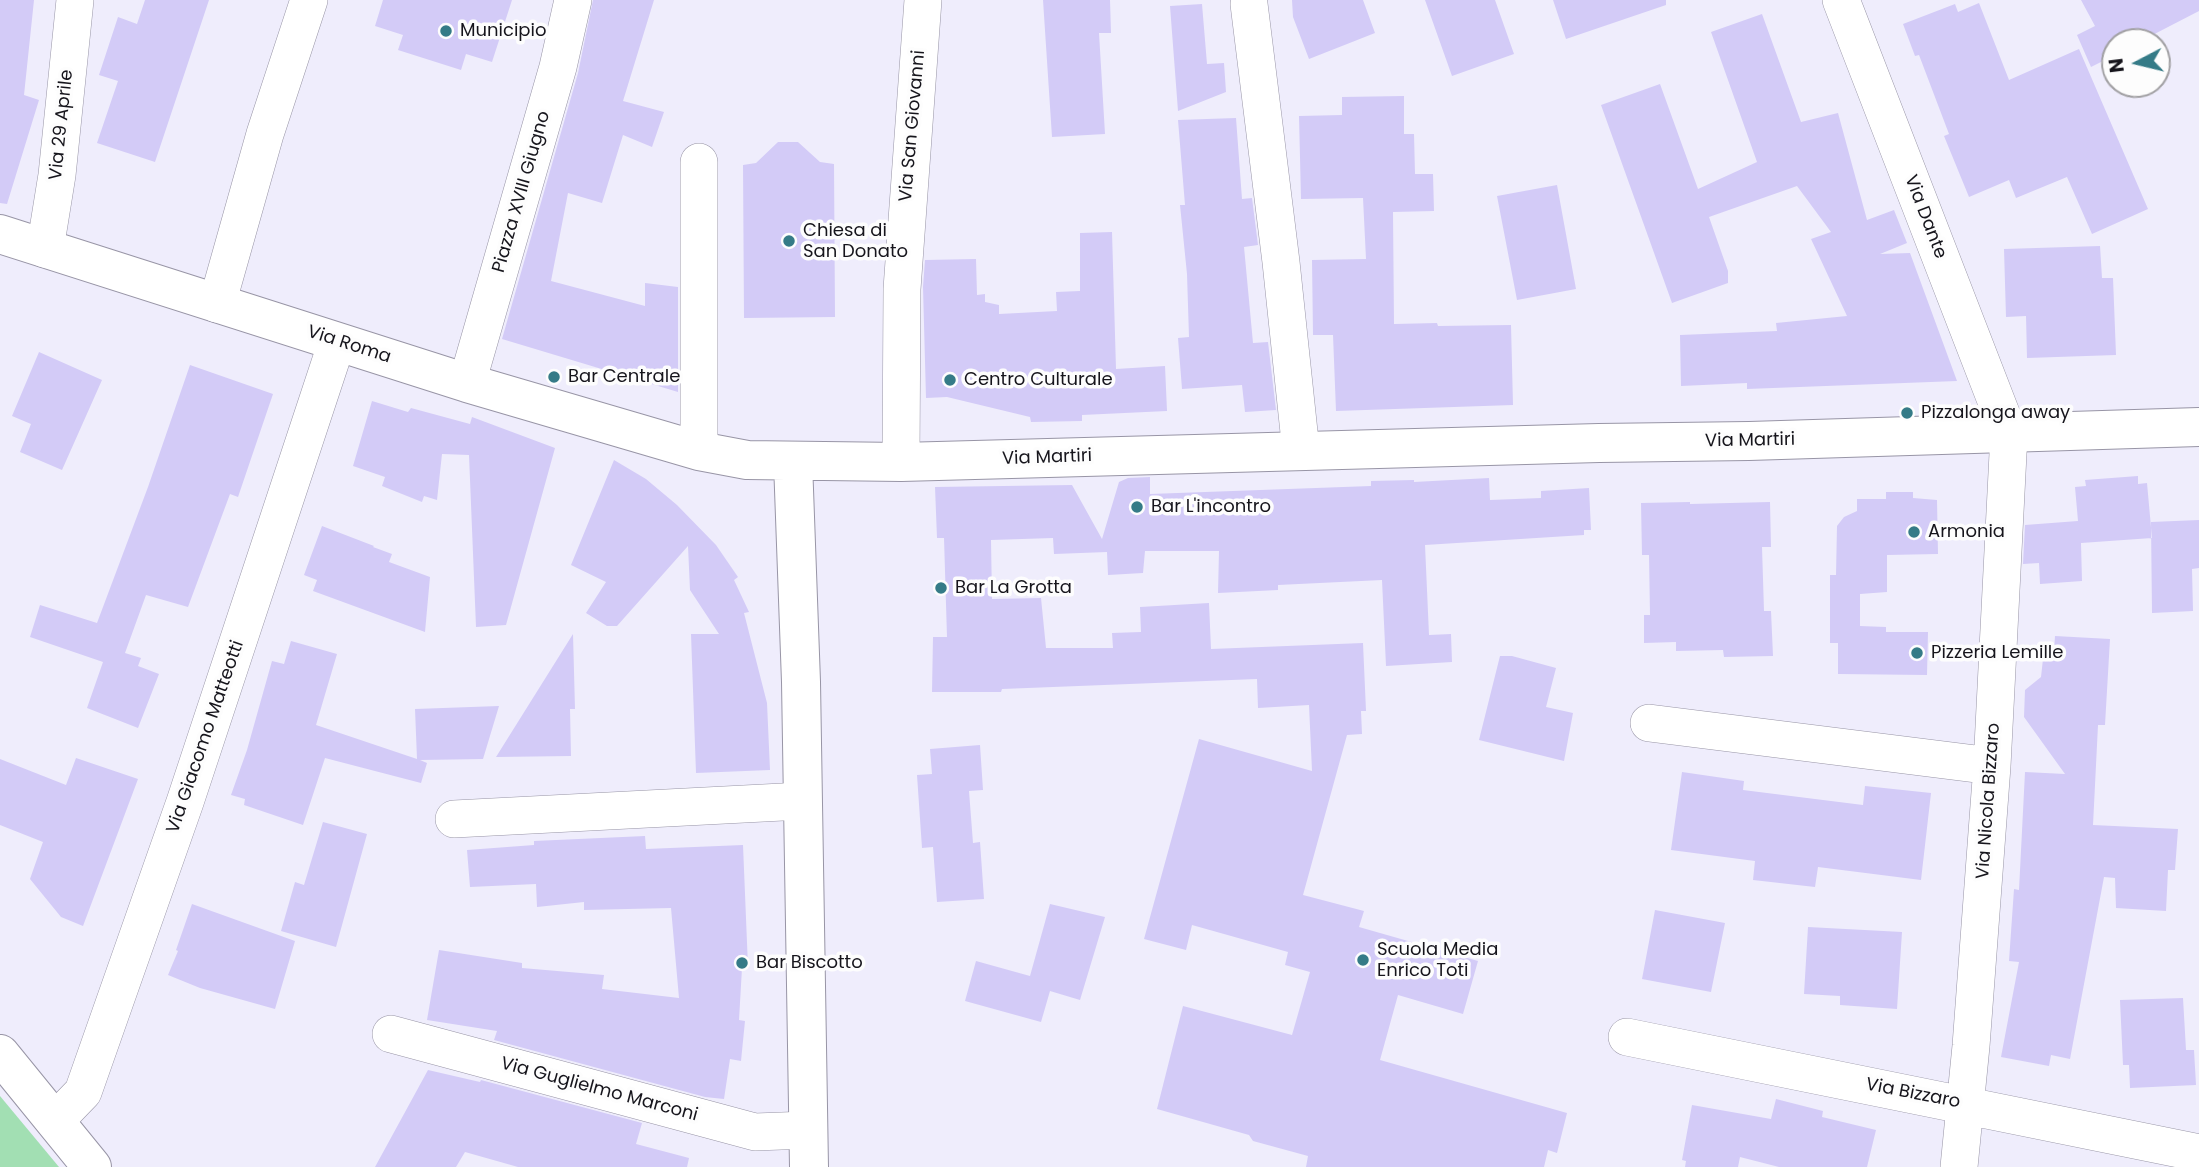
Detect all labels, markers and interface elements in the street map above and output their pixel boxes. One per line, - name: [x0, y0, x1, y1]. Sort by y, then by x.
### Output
- place label: Municipio: [460, 20, 546, 42]
- marker: Municipio: [438, 23, 454, 39]
- north arrow: [2101, 28, 2171, 98]
- street label: Via San Giovanni: [896, 49, 930, 203]
- text: N: [2102, 57, 2131, 74]
- street label: Via 29 Aprile: [45, 69, 79, 181]
- street label: Piazza XVIII Giugno: [489, 109, 555, 275]
- street label: Via Dante: [1899, 172, 1951, 262]
- place label: Chiesa di San Donato: [803, 220, 908, 262]
- marker: Chiesa di San Donato: [781, 233, 797, 249]
- street label: Via Roma: [304, 321, 394, 369]
- place label: Bar Centrale: [568, 366, 680, 388]
- marker: Bar Centrale: [546, 369, 562, 385]
- place label: Centro Culturale: [964, 369, 1113, 391]
- marker: Centro Culturale: [942, 372, 958, 388]
- place label: Pizzalonga away: [1921, 402, 2070, 424]
- marker: Pizzalonga away: [1899, 405, 1915, 421]
- street label: Via Martiri: [1705, 429, 1795, 453]
- street label: Via Martiri: [1002, 446, 1092, 470]
- place label: Bar L'incontro: [1151, 496, 1271, 518]
- marker: Bar L'incontro: [1129, 499, 1145, 515]
- place label: Armonia: [1928, 521, 2005, 543]
- marker: Armonia: [1906, 524, 1922, 540]
- place label: Bar La Grotta: [955, 577, 1072, 599]
- marker: Bar La Grotta: [933, 580, 949, 596]
- street label: Via Giacomo Matteotti: [163, 638, 249, 836]
- place label: Pizzeria Lemille: [1931, 642, 2063, 664]
- marker: Pizzeria Lemille: [1909, 645, 1925, 661]
- street label: Via Nicola Bizzaro: [1973, 722, 2005, 880]
- place label: Scuola Media Enrico Toti: [1377, 939, 1498, 982]
- place label: Bar Biscotto: [756, 952, 863, 974]
- marker: Scuola Media Enrico Toti: [1355, 952, 1371, 968]
- marker: Bar Biscotto: [734, 955, 750, 971]
- street label: Via Guglielmo Marconi: [498, 1053, 700, 1127]
- street label: Via Bizzaro: [1864, 1074, 1962, 1114]

